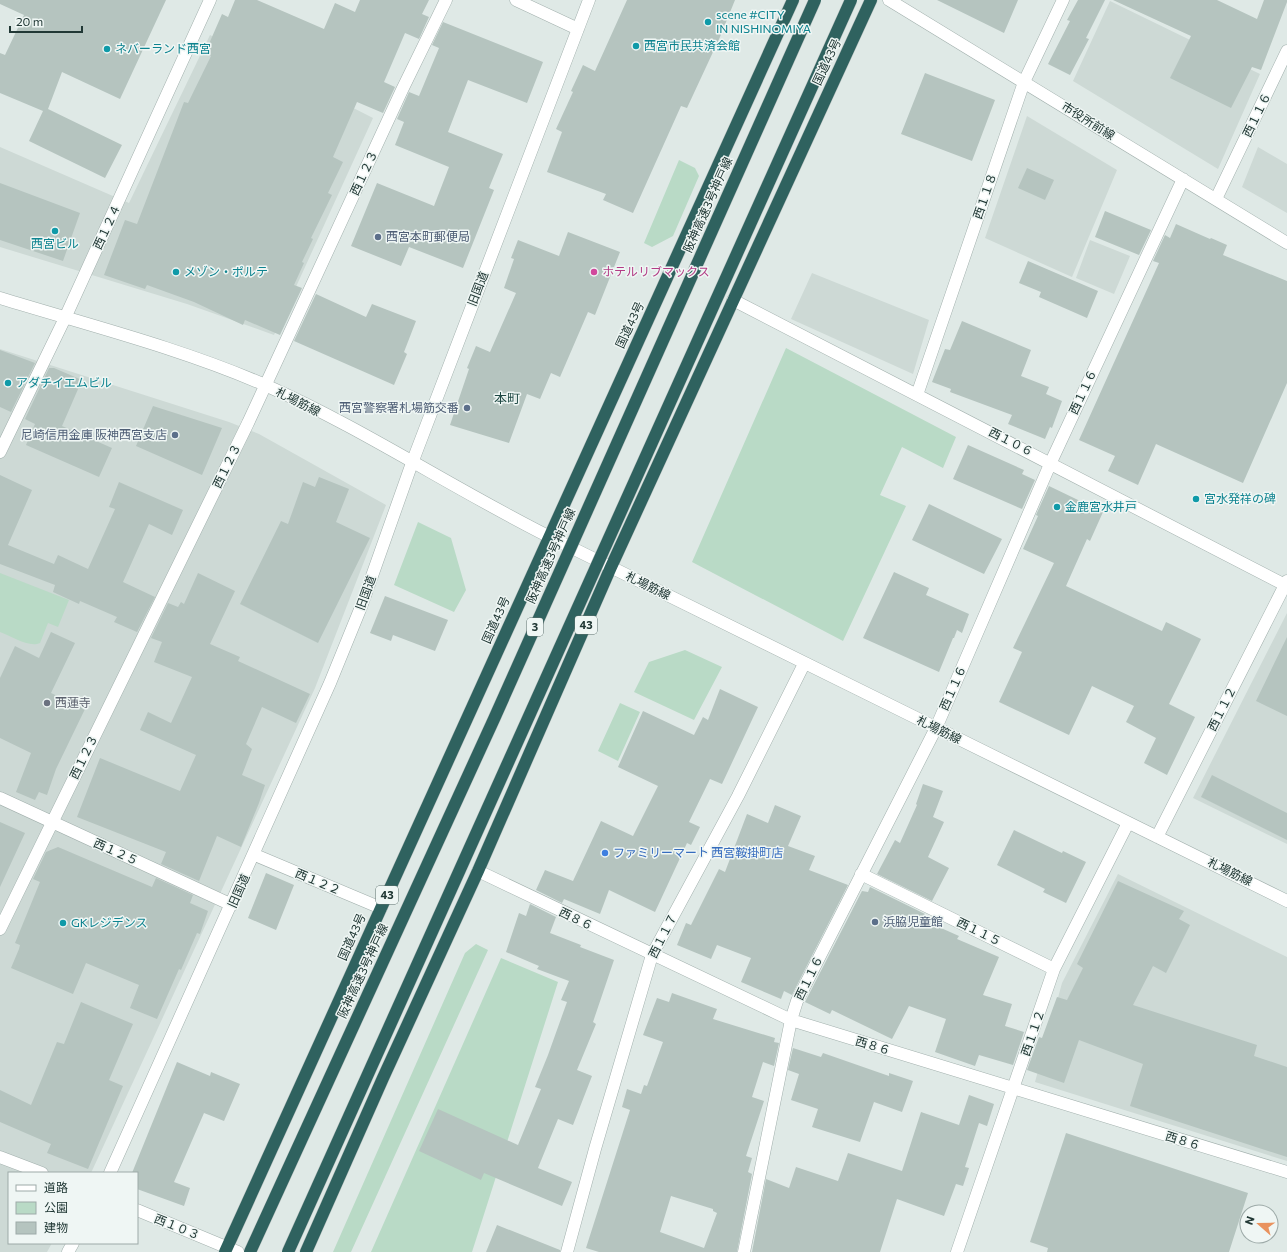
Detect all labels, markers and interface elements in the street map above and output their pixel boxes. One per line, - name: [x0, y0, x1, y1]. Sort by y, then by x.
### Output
- place label: scene #CITY IN NISHINOMIYA: [716, 7, 811, 35]
- scale bar: [10, 8, 82, 34]
- text: 20 m: [16, 14, 43, 28]
- marker: scene #CITY IN NISHINOMIYA: [703, 17, 713, 27]
- street label: 国道43号: [809, 36, 843, 87]
- place label: 西宮市民共済会館: [644, 38, 740, 52]
- place label: ネバーランド西宮: [115, 41, 211, 55]
- marker: 西宮市民共済会館: [631, 41, 641, 51]
- marker: ネバーランド西宮: [102, 44, 112, 54]
- street label: 西１１６: [1239, 90, 1273, 139]
- street label: 市役所前線: [1059, 98, 1118, 142]
- street label: 西１２３: [347, 148, 380, 197]
- street label: 阪神高速3号神戸線: [680, 155, 734, 254]
- street label: 西１１８: [970, 171, 998, 221]
- street label: 西１２４: [90, 202, 123, 251]
- marker: 西宮ビル: [50, 226, 60, 236]
- place label: 西宮本町郵便局: [386, 229, 470, 243]
- marker: 西宮本町郵便局: [373, 232, 383, 242]
- place label: 西宮ビル: [31, 236, 79, 250]
- place label: メゾン・ポルテ: [184, 264, 268, 278]
- place label: ホテルリブマックス: [602, 264, 710, 278]
- marker: メゾン・ポルテ: [171, 267, 181, 277]
- marker: ホテルリブマックス: [589, 267, 599, 277]
- street label: 旧国道: [464, 269, 490, 308]
- street label: 国道43号: [612, 299, 646, 350]
- street label: 西１１６: [1066, 367, 1099, 416]
- place label: アダチイエムビル: [16, 375, 112, 389]
- marker: アダチイエムビル: [3, 378, 13, 388]
- street label: 札場筋線: [274, 384, 323, 418]
- district label: 本町: [494, 390, 520, 406]
- place label: 西宮警察署札場筋交番: [339, 400, 459, 414]
- marker: 西宮警察署札場筋交番: [462, 403, 472, 413]
- street label: 西１０６: [987, 424, 1036, 458]
- place label: 尼崎信用金庫 阪神西宮支店: [21, 427, 167, 441]
- marker: 尼崎信用金庫 阪神西宮支店: [170, 430, 180, 440]
- street label: 西１２３: [209, 441, 243, 490]
- place label: 宮水発祥の碑: [1204, 491, 1276, 505]
- marker: 宮水発祥の碑: [1191, 494, 1201, 504]
- place label: 金鹿宮水井戸: [1065, 499, 1137, 513]
- marker: 金鹿宮水井戸: [1052, 502, 1062, 512]
- street label: 阪神高速3号神戸線: [523, 506, 577, 605]
- street label: 札場筋線: [624, 568, 673, 602]
- street label: 旧国道: [352, 573, 378, 612]
- street label: 国道43号: [479, 594, 512, 645]
- road number: 43: [575, 616, 597, 634]
- road number: 3: [527, 618, 543, 636]
- street label: 西１１６: [936, 663, 968, 712]
- street label: 西１１２: [1204, 684, 1238, 733]
- place label: 西蓮寺: [55, 695, 91, 709]
- marker: 西蓮寺: [42, 698, 52, 708]
- street label: 札場筋線: [915, 712, 964, 746]
- street label: 西１２３: [66, 732, 100, 781]
- street label: 西１２５: [92, 835, 141, 867]
- place label: ファミリーマート 西宮鞍掛町店: [613, 845, 783, 859]
- marker: ファミリーマート 西宮鞍掛町店: [600, 848, 610, 858]
- street label: 札場筋線: [1206, 854, 1255, 888]
- street label: 西１２２: [294, 865, 343, 897]
- street label: 旧国道: [224, 871, 252, 910]
- road number: 43: [376, 886, 398, 904]
- street label: 西８６: [557, 904, 596, 932]
- street label: 国道43号: [335, 911, 368, 962]
- street label: 西１１７: [645, 911, 679, 960]
- place label: 浜脇児童館: [883, 914, 943, 928]
- street label: 西１１５: [955, 914, 1004, 948]
- place label: GKレジデンス: [71, 915, 148, 929]
- marker: 浜脇児童館: [870, 917, 880, 927]
- marker: GKレジデンス: [58, 918, 68, 928]
- street label: 阪神高速3号神戸線: [334, 921, 390, 1020]
- street label: 西１１６: [791, 953, 825, 1002]
- street label: 西１１２: [1018, 1008, 1046, 1058]
- street label: 西８６: [854, 1033, 893, 1057]
- street label: 西８６: [1164, 1128, 1203, 1152]
- legend: [8, 1172, 138, 1244]
- text: 道路: [44, 1180, 68, 1194]
- text: 公園: [44, 1200, 68, 1214]
- north arrow: [1239, 1204, 1279, 1244]
- street label: 西１０３: [152, 1211, 202, 1242]
- text: N: [1242, 1214, 1257, 1227]
- text: 建物: [44, 1220, 68, 1234]

